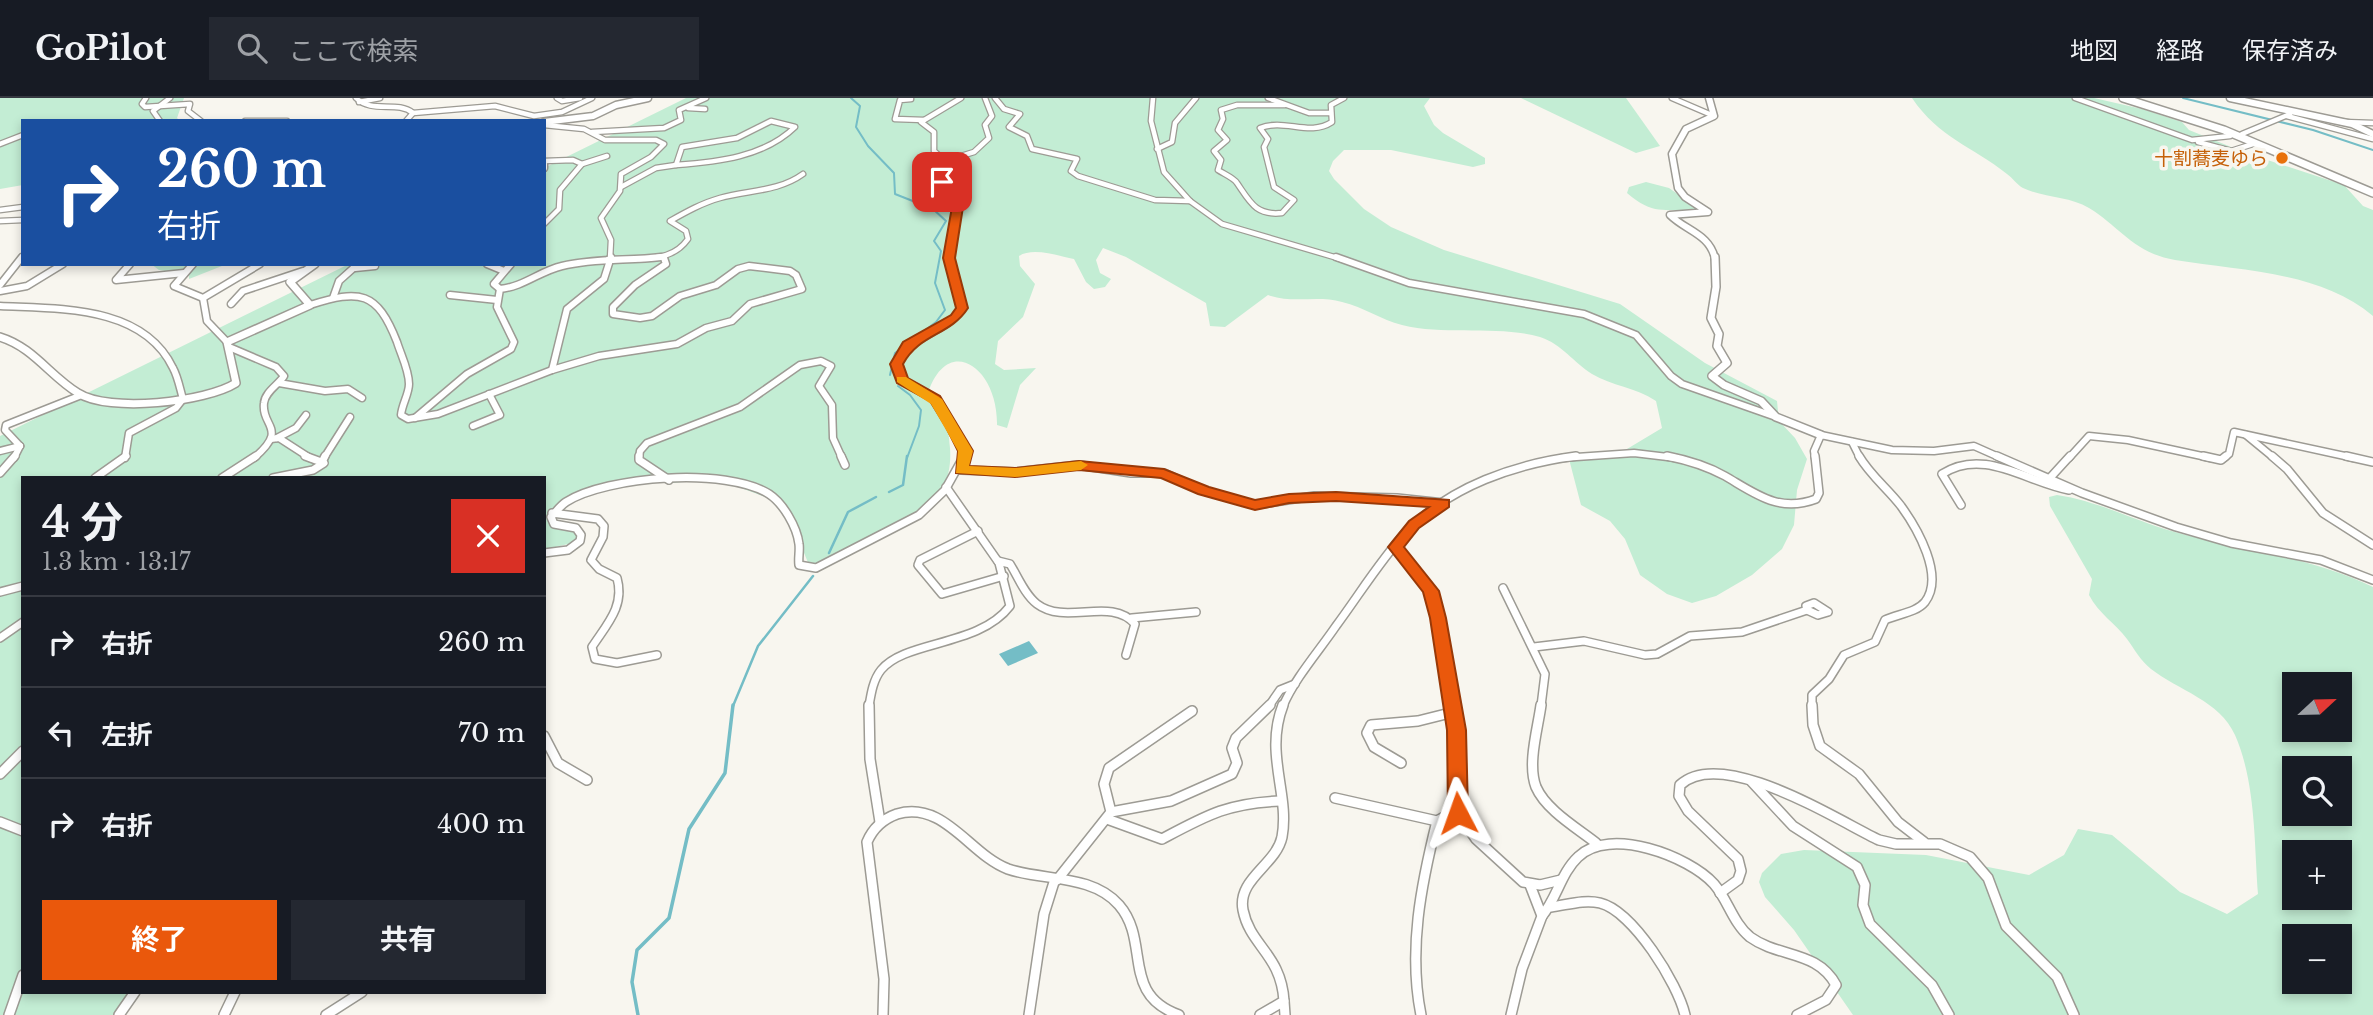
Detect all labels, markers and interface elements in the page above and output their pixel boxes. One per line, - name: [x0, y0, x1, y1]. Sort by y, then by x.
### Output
- search box: [209, 17, 699, 80]
- text: GoPilot: [35, 28, 167, 69]
- icon: search: [233, 29, 271, 67]
- text: ここで検索: [289, 35, 419, 67]
- text: 地図: [2070, 36, 2118, 65]
- text: 経路: [2156, 36, 2204, 65]
- text: 保存済み: [2242, 36, 2338, 65]
- text: 260 m: [157, 139, 326, 200]
- icon: right: [42, 147, 133, 238]
- place label: 十割蕎麦ゆら: [2154, 147, 2268, 170]
- marker: 十割蕎麦ゆら: [2274, 150, 2290, 166]
- pin: [912, 152, 972, 212]
- icon: arrive: [923, 163, 961, 201]
- text: 右折: [157, 206, 221, 246]
- text: 4 分: [42, 496, 123, 548]
- button: close: [451, 499, 525, 573]
- text: 1.3 km · 13:17: [42, 548, 191, 576]
- icon: right: [42, 623, 80, 661]
- text: 260 m: [438, 626, 525, 658]
- text: 右折: [101, 628, 153, 660]
- north arrow: [2282, 672, 2352, 742]
- map controls: [2282, 672, 2352, 994]
- icon: left: [42, 714, 80, 752]
- text: 70 m: [458, 717, 525, 749]
- text: 左折: [101, 719, 153, 751]
- button: search: [2282, 756, 2352, 826]
- position arrow: [1421, 776, 1495, 850]
- icon: right: [42, 805, 80, 843]
- text: 400 m: [437, 808, 525, 840]
- text: 右折: [101, 810, 153, 842]
- button: +: [2282, 840, 2352, 910]
- button: 終了: [42, 900, 277, 980]
- button: 共有: [291, 900, 525, 980]
- button: −: [2282, 924, 2352, 994]

